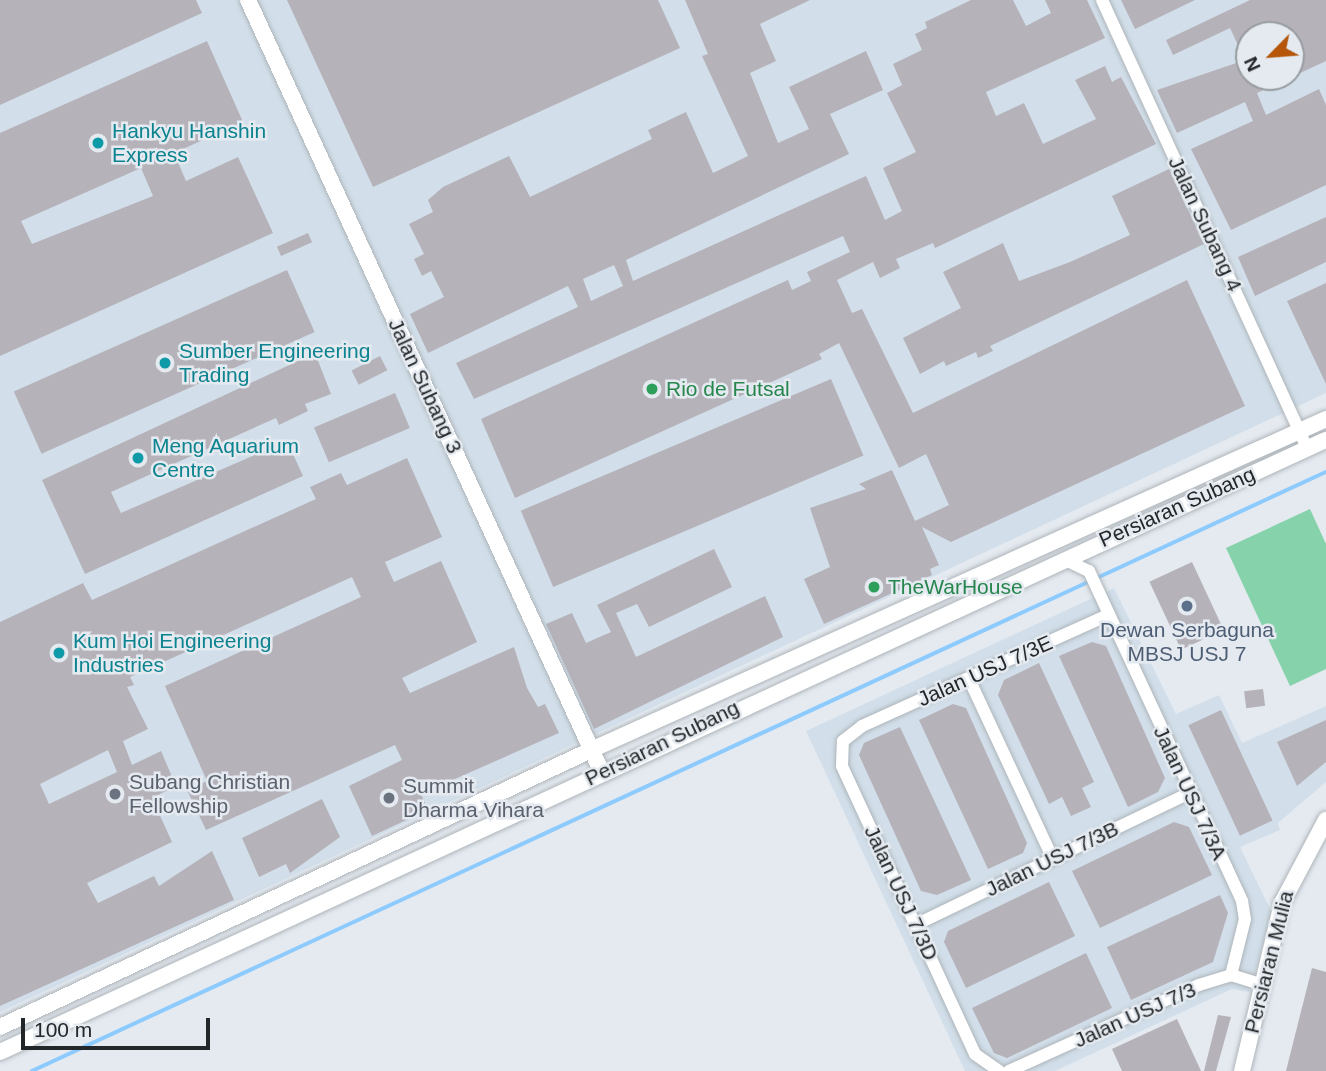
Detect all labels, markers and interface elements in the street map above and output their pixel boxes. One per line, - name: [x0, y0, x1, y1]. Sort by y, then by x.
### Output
- north arrow: [1235, 21, 1305, 91]
- text: N: [1240, 54, 1265, 75]
- place label: Hankyu Hanshin Express: [112, 118, 266, 168]
- marker: Hankyu Hanshin Express: [90, 135, 106, 151]
- street label: Jalan Subang 4: [1163, 153, 1247, 295]
- street label: Jalan Subang 3: [383, 315, 467, 457]
- place label: Sumber Engineering Trading: [179, 338, 370, 388]
- marker: Sumber Engineering Trading: [157, 355, 173, 371]
- place label: Rio de Futsal: [666, 376, 790, 402]
- marker: Rio de Futsal: [644, 381, 660, 397]
- place label: Meng Aquarium Centre: [152, 433, 300, 483]
- marker: Meng Aquarium Centre: [130, 450, 146, 466]
- street label: Persiaran Subang: [1095, 461, 1259, 553]
- place label: TheWarHouse: [888, 574, 1023, 600]
- marker: TheWarHouse: [866, 579, 882, 595]
- marker: Dewan Serbaguna MBSJ USJ 7: [1179, 598, 1195, 614]
- place label: Dewan Serbaguna MBSJ USJ 7: [1100, 617, 1274, 667]
- place label: Kum Hoi Engineering Industries: [73, 628, 271, 678]
- street label: Jalan USJ 7/3E: [914, 630, 1056, 712]
- marker: Kum Hoi Engineering Industries: [51, 645, 67, 661]
- street label: Persiaran Subang: [581, 695, 743, 791]
- street label: Jalan USJ 7/3A: [1148, 722, 1232, 864]
- place label: Subang Christian Fellowship: [129, 769, 290, 819]
- place label: Summit Dharma Vihara: [403, 773, 544, 823]
- marker: Subang Christian Fellowship: [107, 786, 123, 802]
- marker: Summit Dharma Vihara: [381, 790, 397, 806]
- street label: Jalan USJ 7/3B: [981, 816, 1123, 902]
- street label: Jalan USJ 7/3D: [859, 822, 943, 964]
- street label: Persiaran Mulia: [1239, 888, 1299, 1036]
- street label: Jalan USJ 7/3: [1070, 977, 1200, 1053]
- scale bar: [24, 1004, 214, 1048]
- text: 100 m: [34, 1018, 92, 1041]

